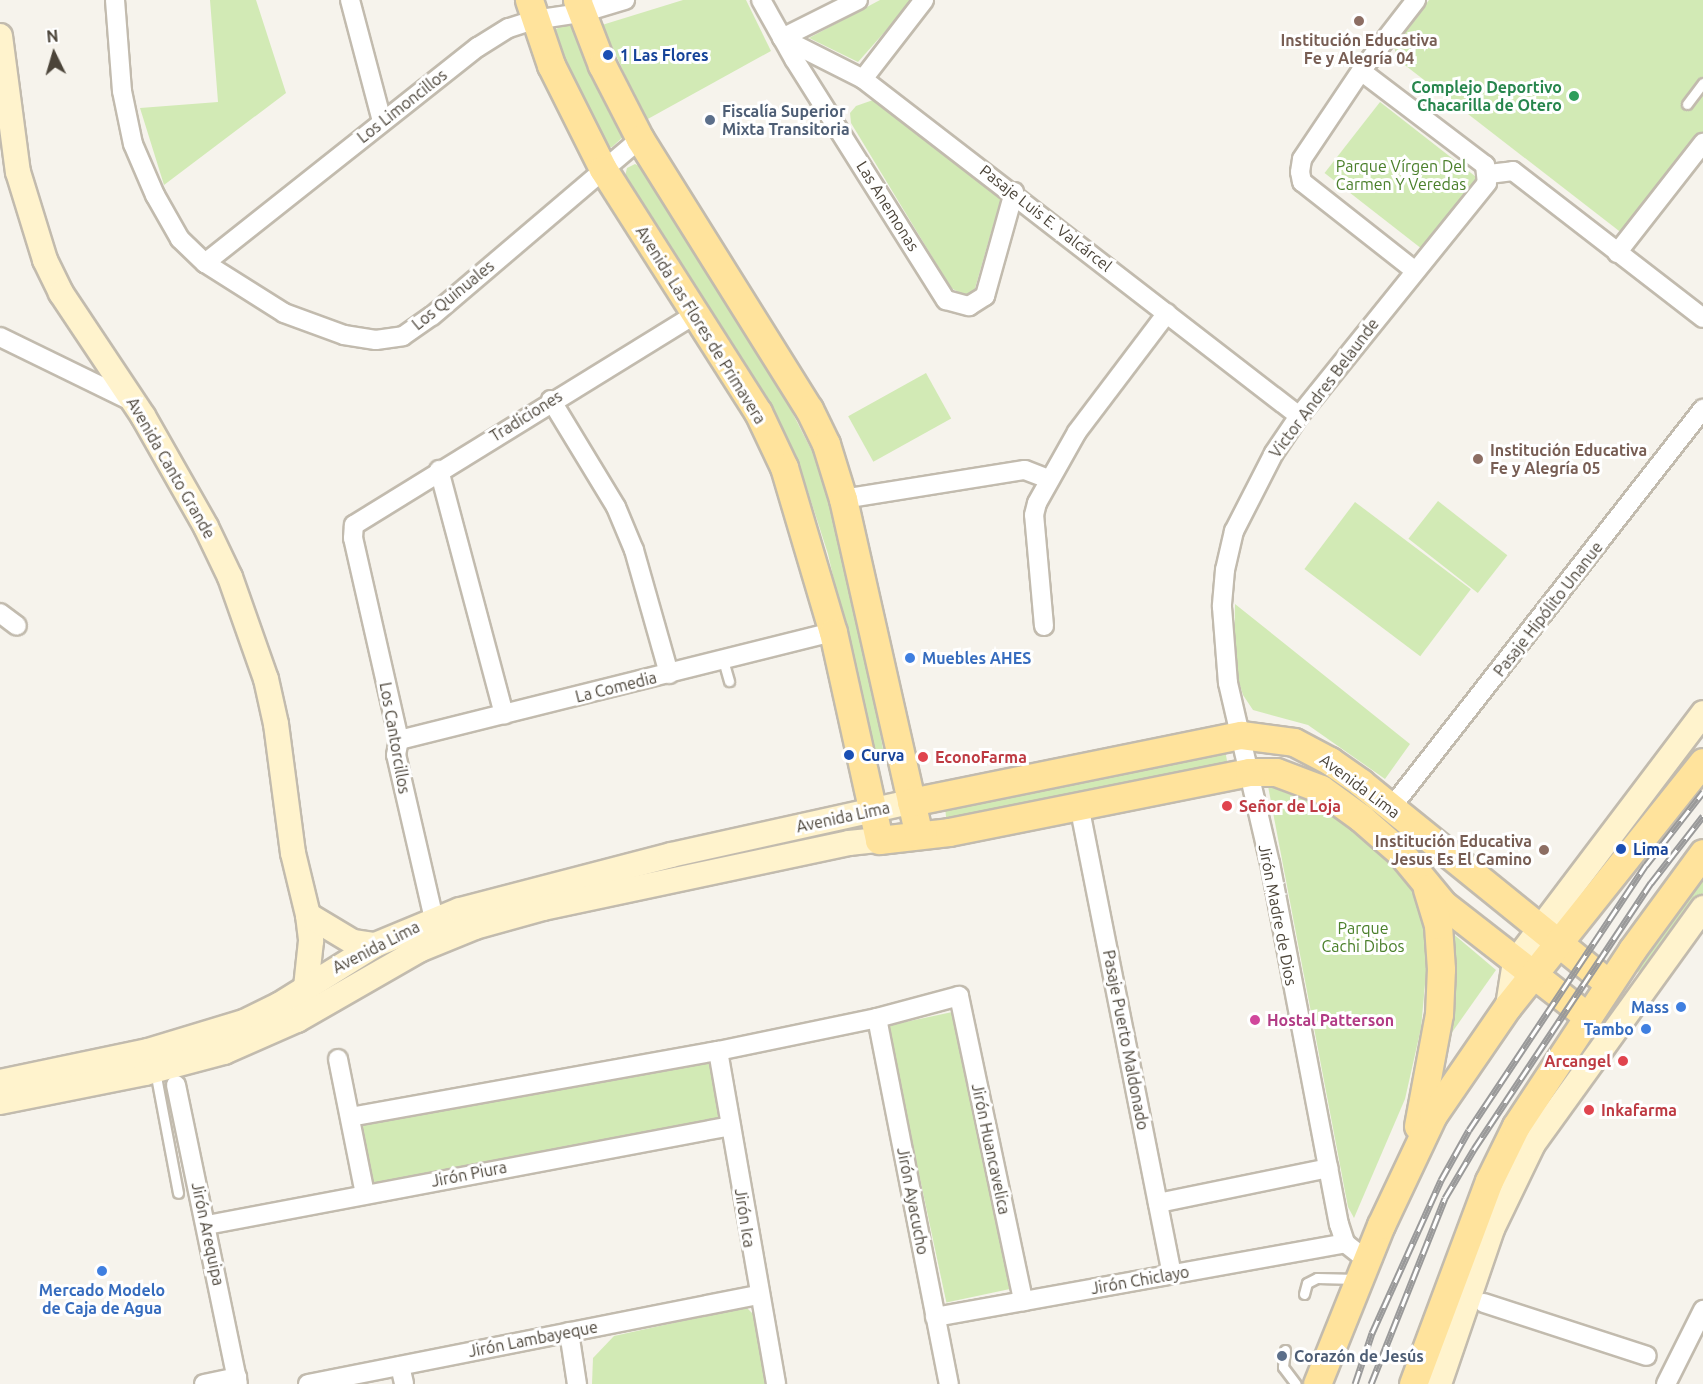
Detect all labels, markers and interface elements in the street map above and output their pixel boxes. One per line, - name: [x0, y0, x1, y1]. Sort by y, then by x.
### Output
- marker: Institución Educativa Fe y Alegría 04: [1352, 14, 1366, 28]
- north arrow: [24, 24, 84, 84]
- text: N: [46, 27, 59, 46]
- place label: Institución Educativa Fe y Alegría 04: [1280, 30, 1438, 68]
- place label: 1 Las Flores: [620, 45, 708, 65]
- marker: 1 Las Flores: [601, 48, 615, 62]
- street label: Los Limoncillos: [353, 65, 451, 147]
- place label: Complejo Deportivo Chacarilla de Otero: [1411, 77, 1562, 115]
- marker: Complejo Deportivo Chacarilla de Otero: [1567, 89, 1581, 103]
- place label: Fiscalía Superior Mixta Transitoria: [722, 101, 850, 139]
- marker: Fiscalía Superior Mixta Transitoria: [703, 113, 717, 127]
- park label: Parque Vírgen Del Carmen Y Veredas: [1336, 156, 1466, 194]
- street label: Las Anemonas: [853, 157, 923, 255]
- street label: Pasaje Luis E. Valcárcel: [976, 161, 1116, 275]
- street label: Avenida Las Flores de Primavera: [632, 222, 770, 428]
- street label: Los Quinuales: [408, 256, 498, 334]
- street label: Victor Andres Belaunde: [1265, 314, 1383, 462]
- street label: Tradiciones: [486, 386, 566, 446]
- street label: Avenida Canto Grande: [123, 394, 219, 542]
- place label: Institución Educativa Fe y Alegría 05: [1490, 440, 1647, 478]
- marker: Institución Educativa Fe y Alegría 05: [1471, 452, 1485, 466]
- street label: Pasaje Hipólito Unanue: [1489, 538, 1607, 680]
- place label: Muebles AHES: [922, 648, 1031, 668]
- marker: Muebles AHES: [903, 651, 917, 665]
- street label: La Comedia: [573, 668, 659, 706]
- street label: Los Cantorcillos: [376, 681, 414, 795]
- place label: Curva: [861, 745, 905, 765]
- place label: EconoFarma: [935, 747, 1027, 767]
- marker: Curva: [842, 748, 856, 762]
- marker: EconoFarma: [916, 750, 930, 764]
- street label: Avenida Lima: [1316, 750, 1404, 822]
- place label: Señor de Loja: [1239, 796, 1341, 816]
- street label: Avenida Lima: [794, 798, 892, 836]
- marker: Señor de Loja: [1220, 799, 1234, 813]
- place label: Institución Educativa Jesus Es El Camino: [1375, 831, 1532, 869]
- place label: Lima: [1633, 839, 1669, 859]
- marker: Lima: [1614, 842, 1628, 856]
- street label: Jirón Madre de Dios: [1255, 843, 1301, 987]
- marker: Institución Educativa Jesus Es El Camino: [1537, 843, 1551, 857]
- street label: Avenida Lima: [329, 917, 423, 977]
- park label: Parque Cachi Dibos: [1321, 918, 1405, 956]
- street label: Pasaje Puerto Maldonado: [1099, 948, 1153, 1132]
- place label: Mass: [1631, 997, 1669, 1017]
- marker: Mass: [1674, 1000, 1688, 1014]
- place label: Hostal Patterson: [1267, 1010, 1394, 1030]
- marker: Hostal Patterson: [1248, 1013, 1262, 1027]
- place label: Tambo: [1584, 1019, 1634, 1039]
- marker: Tambo: [1639, 1022, 1653, 1036]
- place label: Arcangel: [1544, 1051, 1611, 1071]
- marker: Arcangel: [1616, 1054, 1630, 1068]
- street label: Jirón Huancavelica: [968, 1082, 1014, 1216]
- place label: Inkafarma: [1601, 1100, 1677, 1120]
- marker: Inkafarma: [1582, 1103, 1596, 1117]
- street label: Jirón Ayacucho: [893, 1146, 933, 1256]
- street label: Jirón Piura: [429, 1157, 509, 1191]
- street label: Jirón Arequipa: [188, 1181, 228, 1287]
- street label: Jirón Ica: [731, 1187, 759, 1249]
- street label: Jirón Chiclayo: [1089, 1262, 1191, 1298]
- marker: Mercado Modelo de Caja de Agua: [95, 1264, 109, 1278]
- place label: Mercado Modelo de Caja de Agua: [39, 1280, 165, 1318]
- street label: Jirón Lambayeque: [467, 1317, 599, 1361]
- place label: Corazón de Jesús: [1294, 1346, 1424, 1366]
- marker: Corazón de Jesús: [1275, 1349, 1289, 1363]

